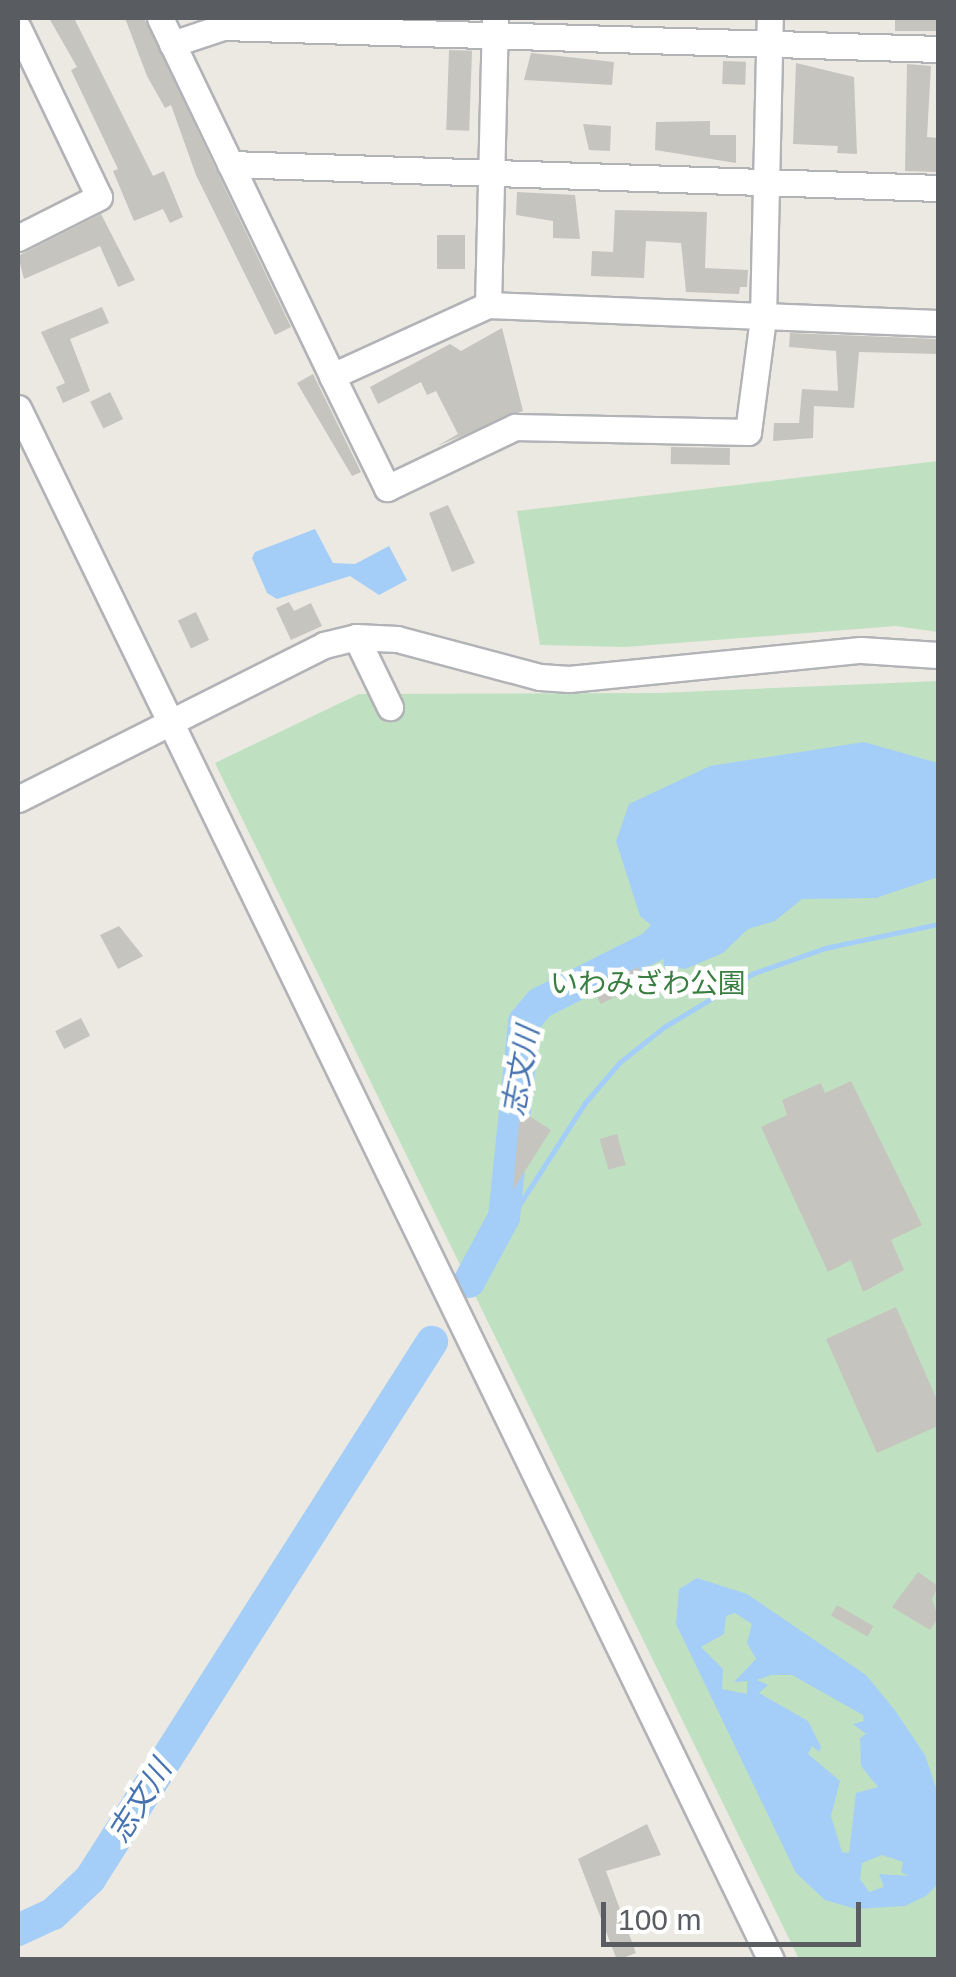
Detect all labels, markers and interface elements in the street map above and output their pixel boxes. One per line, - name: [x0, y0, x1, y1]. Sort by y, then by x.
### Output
- park label: いわみざわ公園: [550, 967, 746, 1001]
- water label: 志文川: [495, 1024, 547, 1118]
- water label: 志文川: [101, 1753, 179, 1849]
- scale bar: [606, 1882, 866, 1944]
- text: 100 m: [618, 1903, 701, 1936]

